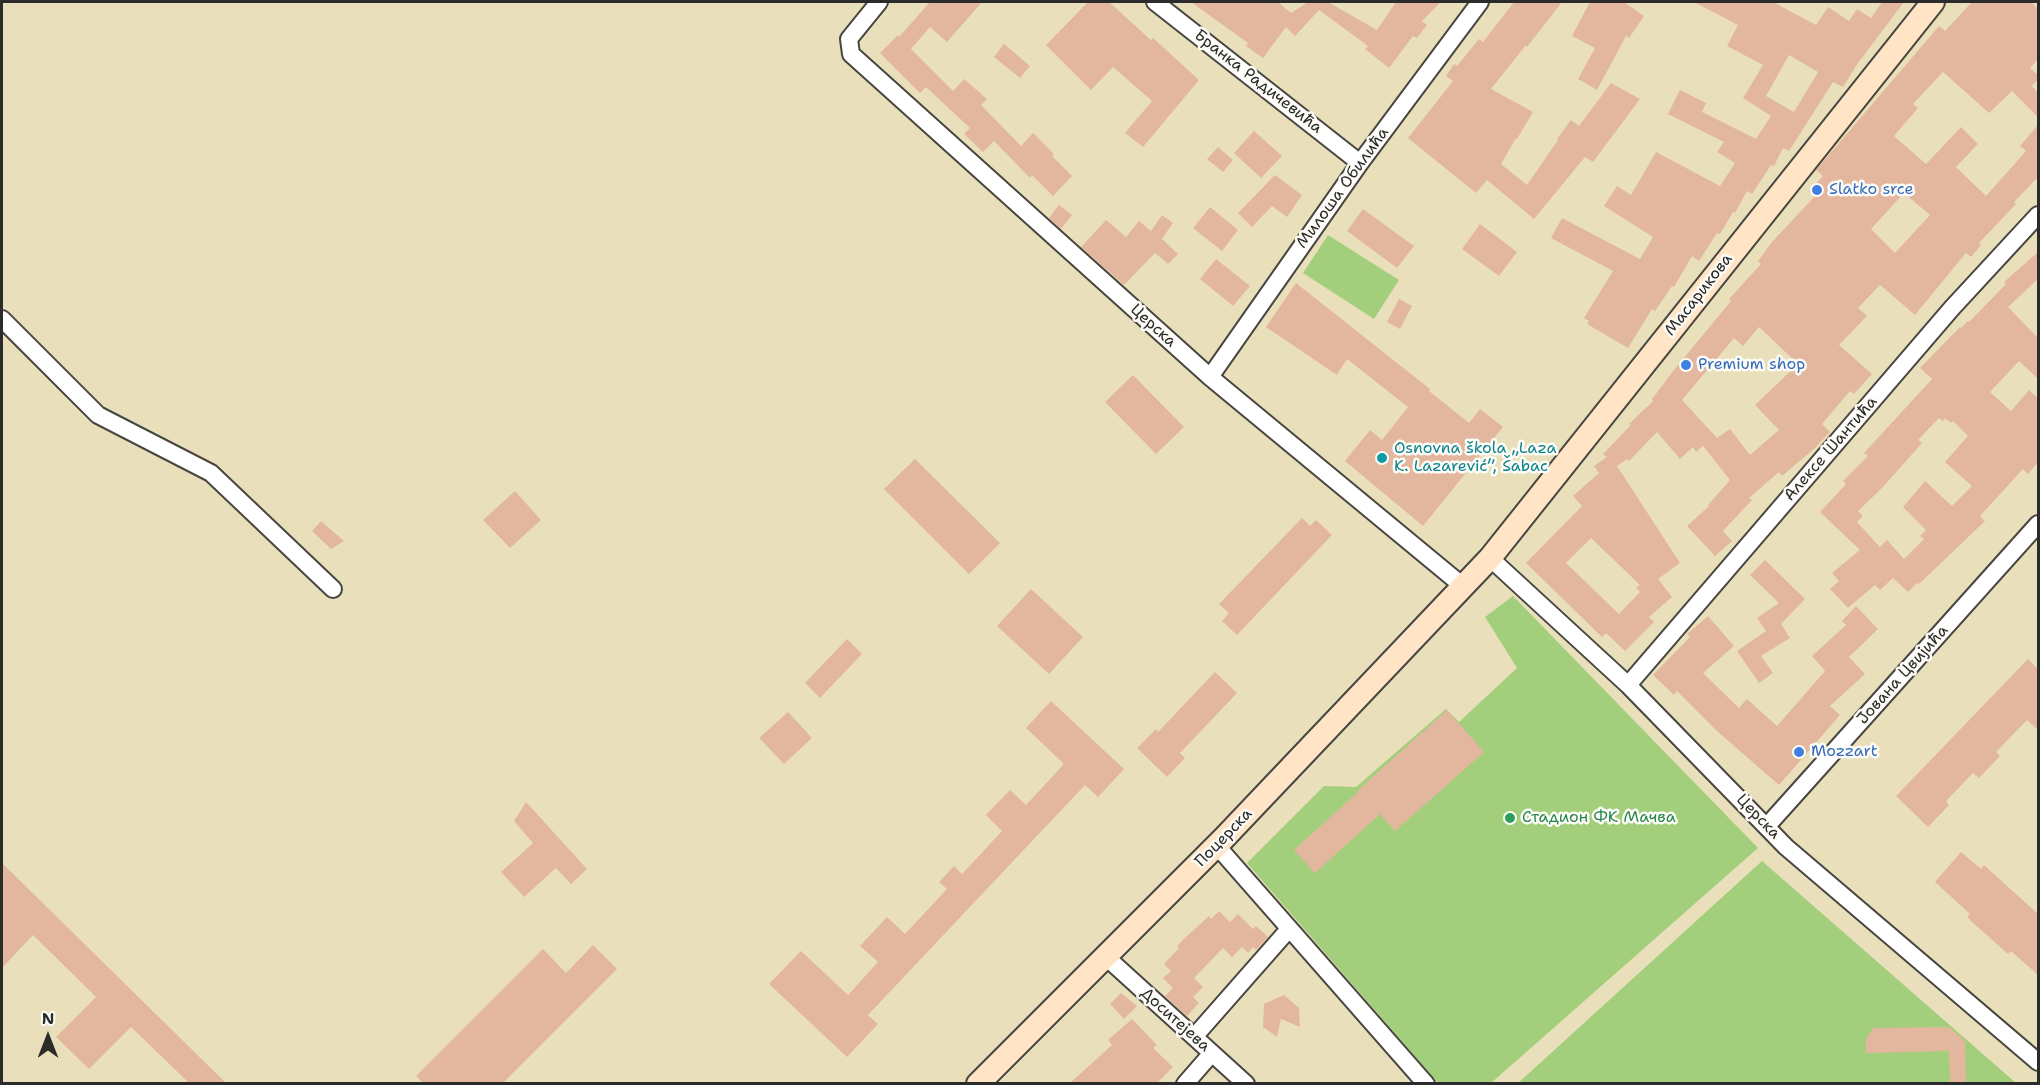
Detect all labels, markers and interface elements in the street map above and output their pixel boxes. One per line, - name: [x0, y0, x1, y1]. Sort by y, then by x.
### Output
- street label: Бранка Радичевића: [1190, 26, 1326, 138]
- street label: Милоша Обилића: [1293, 124, 1393, 252]
- place label: Slatko srce: [1829, 180, 1914, 200]
- marker: Slatko srce: [1810, 183, 1824, 197]
- street label: Масарикова: [1661, 250, 1737, 340]
- street label: Церска: [1126, 300, 1180, 352]
- place label: Premium shop: [1698, 355, 1805, 375]
- marker: Premium shop: [1679, 358, 1693, 372]
- street label: Алексе Шантића: [1780, 393, 1882, 505]
- place label: Osnovna škola „Laza K. Lazarević”, Šabac: [1394, 439, 1556, 477]
- marker: Osnovna škola „Laza K. Lazarević”, Šabac: [1375, 451, 1389, 465]
- street label: Јована Цвијића: [1853, 621, 1953, 729]
- place label: Mozzart: [1811, 742, 1878, 762]
- marker: Mozzart: [1792, 745, 1806, 759]
- street label: Церска: [1732, 790, 1784, 844]
- street label: Поцерска: [1191, 805, 1257, 871]
- place label: Стадион ФК Мачва: [1522, 808, 1676, 828]
- marker: Стадион ФК Мачва: [1503, 811, 1517, 825]
- street label: Доситејева: [1136, 984, 1214, 1056]
- north arrow: [18, 1007, 78, 1067]
- text: N: [42, 1008, 54, 1029]

